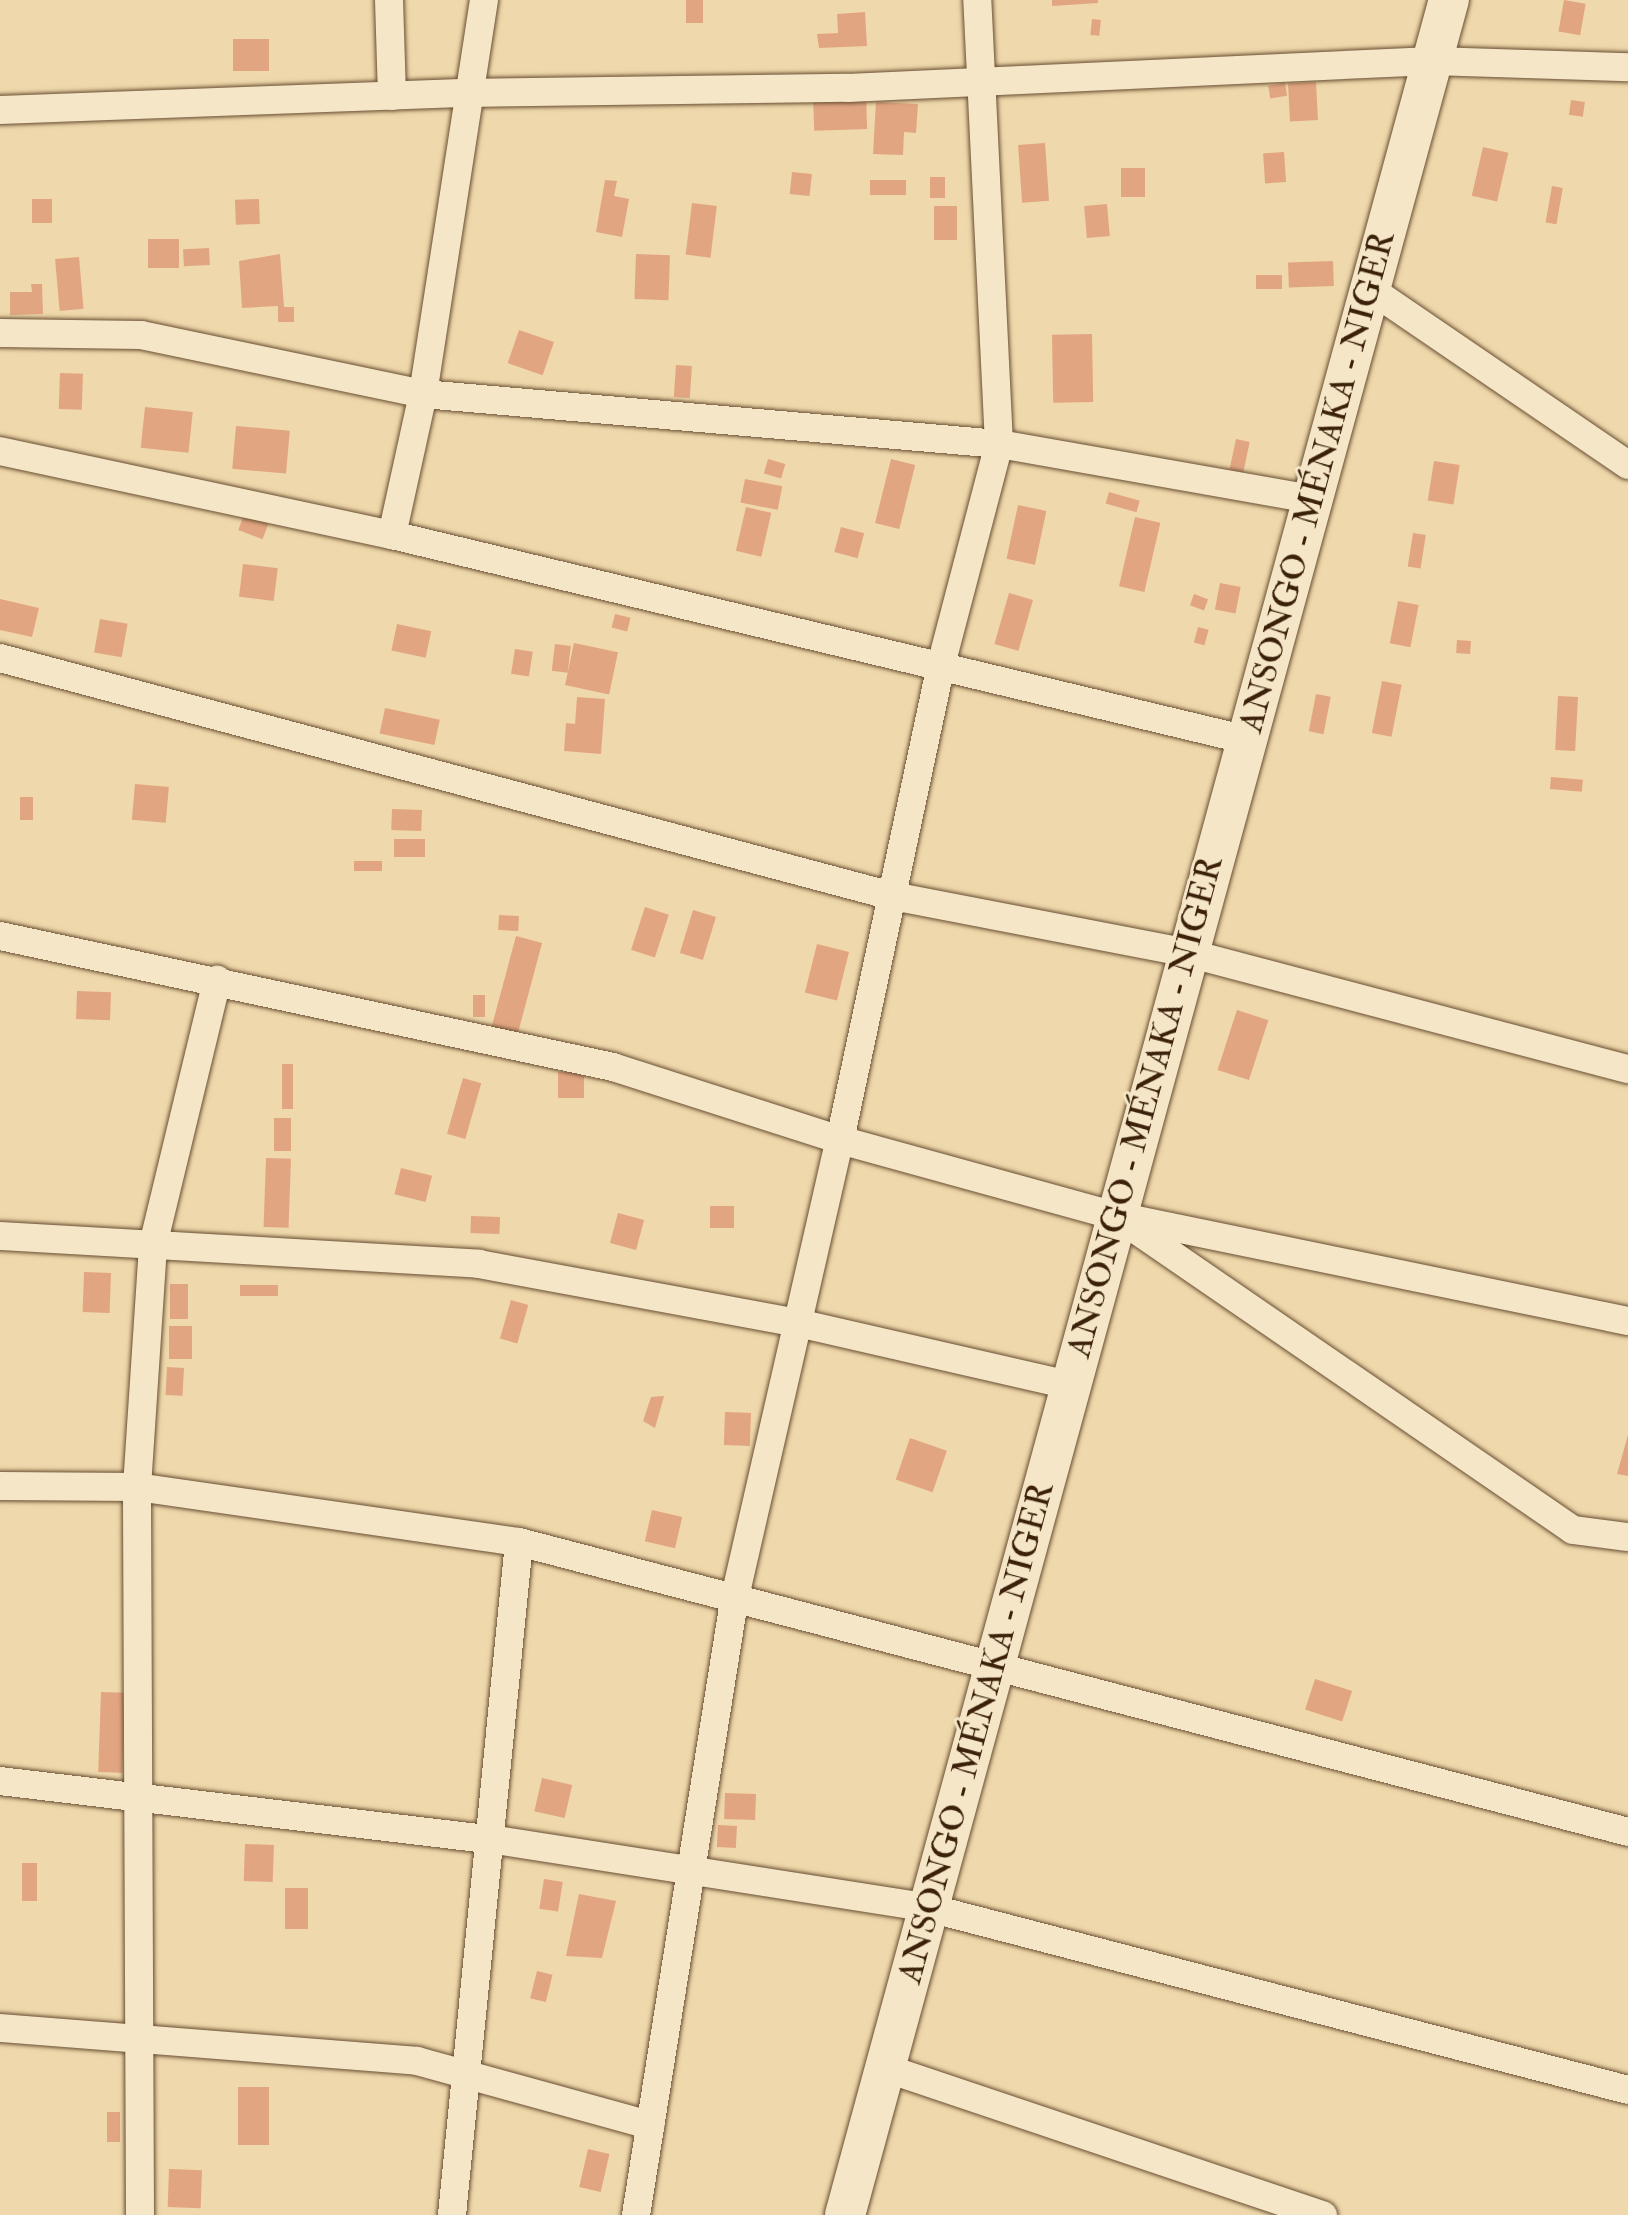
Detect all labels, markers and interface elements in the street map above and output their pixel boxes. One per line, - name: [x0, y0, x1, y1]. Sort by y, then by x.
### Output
- street label: ANSONGO - MÉNAKA - NIGER: [1230, 227, 1404, 737]
- street label: ANSONGO - MÉNAKA - NIGER: [1058, 852, 1232, 1362]
- street label: ANSONGO - MÉNAKA - NIGER: [889, 1478, 1063, 1988]

